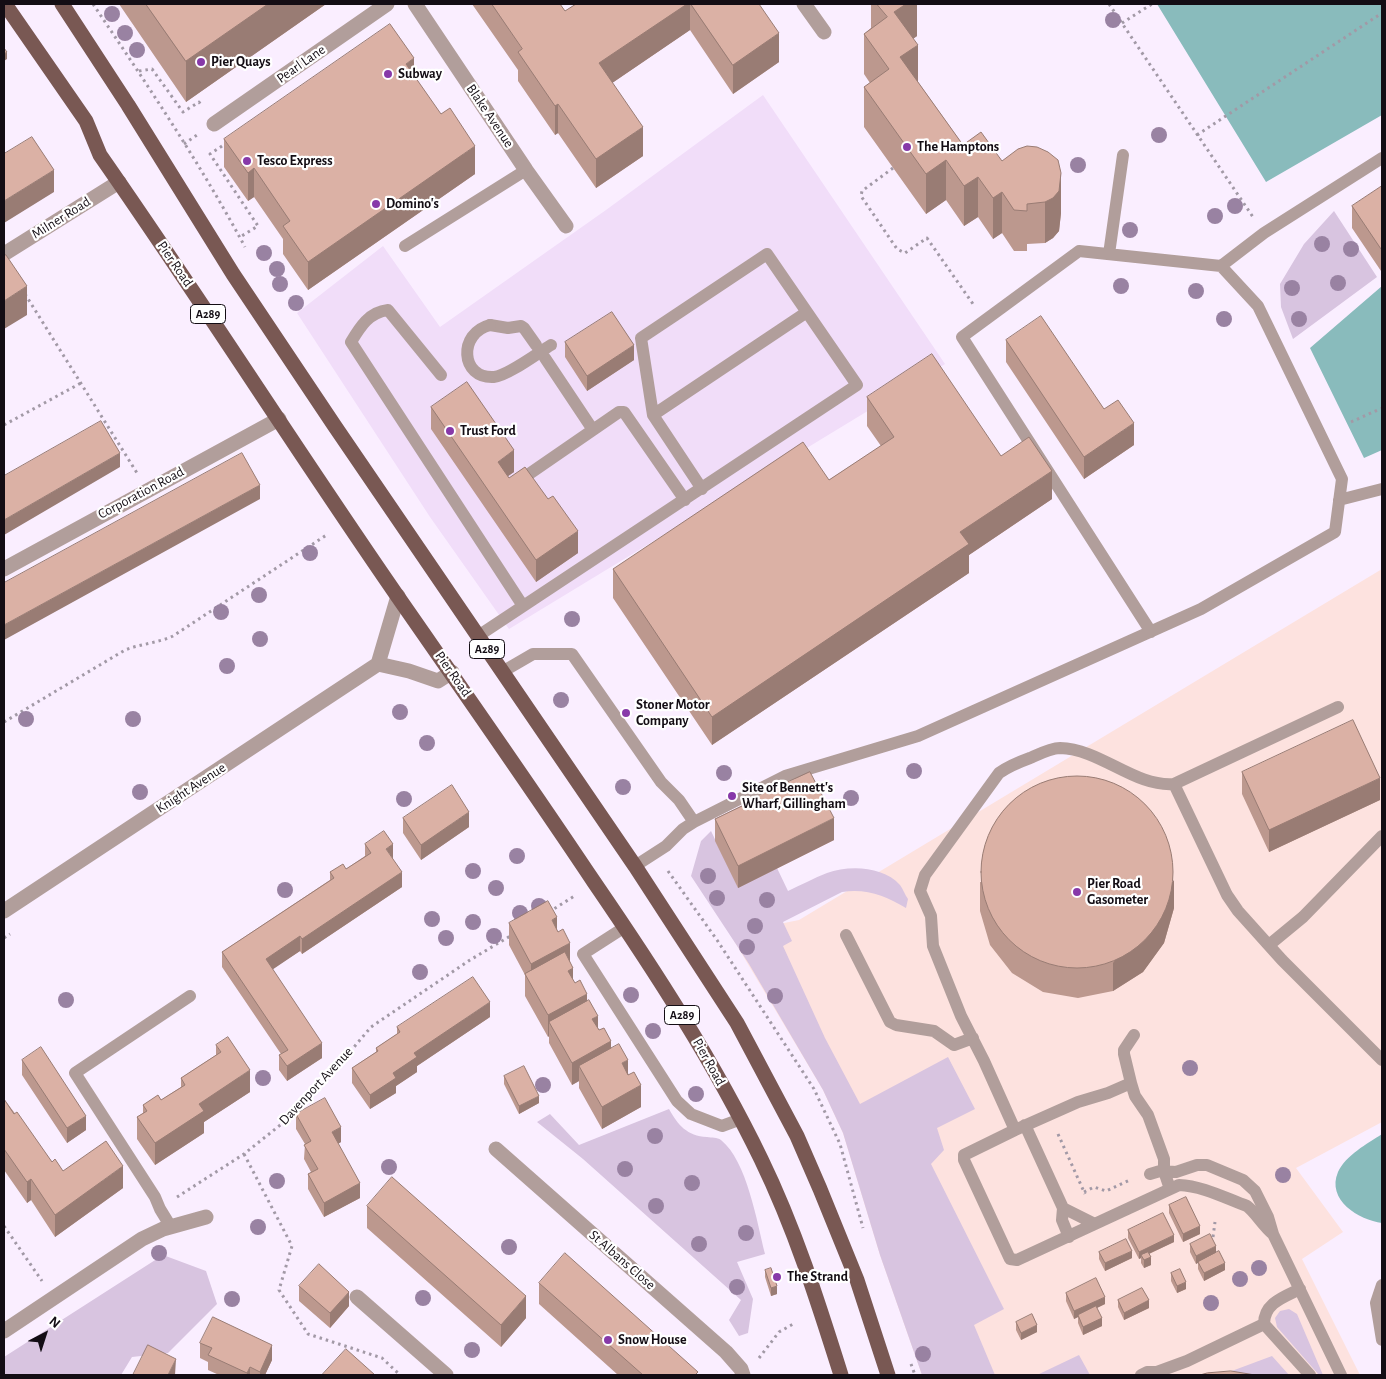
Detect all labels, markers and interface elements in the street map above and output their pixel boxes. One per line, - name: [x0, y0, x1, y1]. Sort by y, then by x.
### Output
- street label: Pearl Lane: [273, 41, 329, 87]
- place label: Pier Quays: [211, 54, 271, 70]
- marker: Pier Quays: [195, 56, 207, 68]
- place label: Subway: [398, 66, 442, 82]
- marker: Subway: [382, 68, 394, 80]
- street label: Blake Avenue: [463, 81, 517, 151]
- place label: The Hamptons: [917, 139, 999, 155]
- marker: The Hamptons: [901, 141, 913, 153]
- place label: Tesco Express: [257, 153, 333, 169]
- marker: Tesco Express: [241, 155, 253, 167]
- street label: Milner Road: [28, 193, 94, 243]
- place label: Domino's: [386, 196, 439, 212]
- marker: Domino's: [370, 198, 382, 210]
- street label: Pier Road: [154, 238, 196, 290]
- road number: A289: [190, 304, 226, 324]
- place label: Trust Ford: [460, 423, 516, 439]
- marker: Trust Ford: [444, 425, 456, 437]
- street label: Corporation Road: [95, 463, 187, 523]
- road number: A289: [470, 640, 504, 659]
- street label: Pier Road: [431, 648, 475, 700]
- place label: Stoner Motor Company: [636, 697, 710, 730]
- marker: Stoner Motor Company: [620, 707, 632, 719]
- street label: Knight Avenue: [153, 759, 229, 817]
- place label: Site of Bennett's Wharf, Gillingham: [742, 780, 846, 812]
- marker: Site of Bennett's Wharf, Gillingham: [726, 790, 738, 802]
- place label: Pier Road Gasometer: [1087, 876, 1148, 909]
- marker: Pier Road Gasometer: [1071, 886, 1083, 898]
- road number: A289: [664, 1006, 700, 1024]
- street label: Pier Road: [689, 1035, 729, 1089]
- street label: Davenport Avenue: [276, 1043, 356, 1129]
- street label: St Albans Close: [585, 1227, 659, 1293]
- place label: The Strand: [787, 1269, 848, 1285]
- marker: The Strand: [771, 1271, 783, 1283]
- north arrow: [20, 1309, 70, 1359]
- text: N: [46, 1314, 63, 1331]
- place label: Snow House: [618, 1332, 687, 1348]
- marker: Snow House: [602, 1334, 614, 1346]

